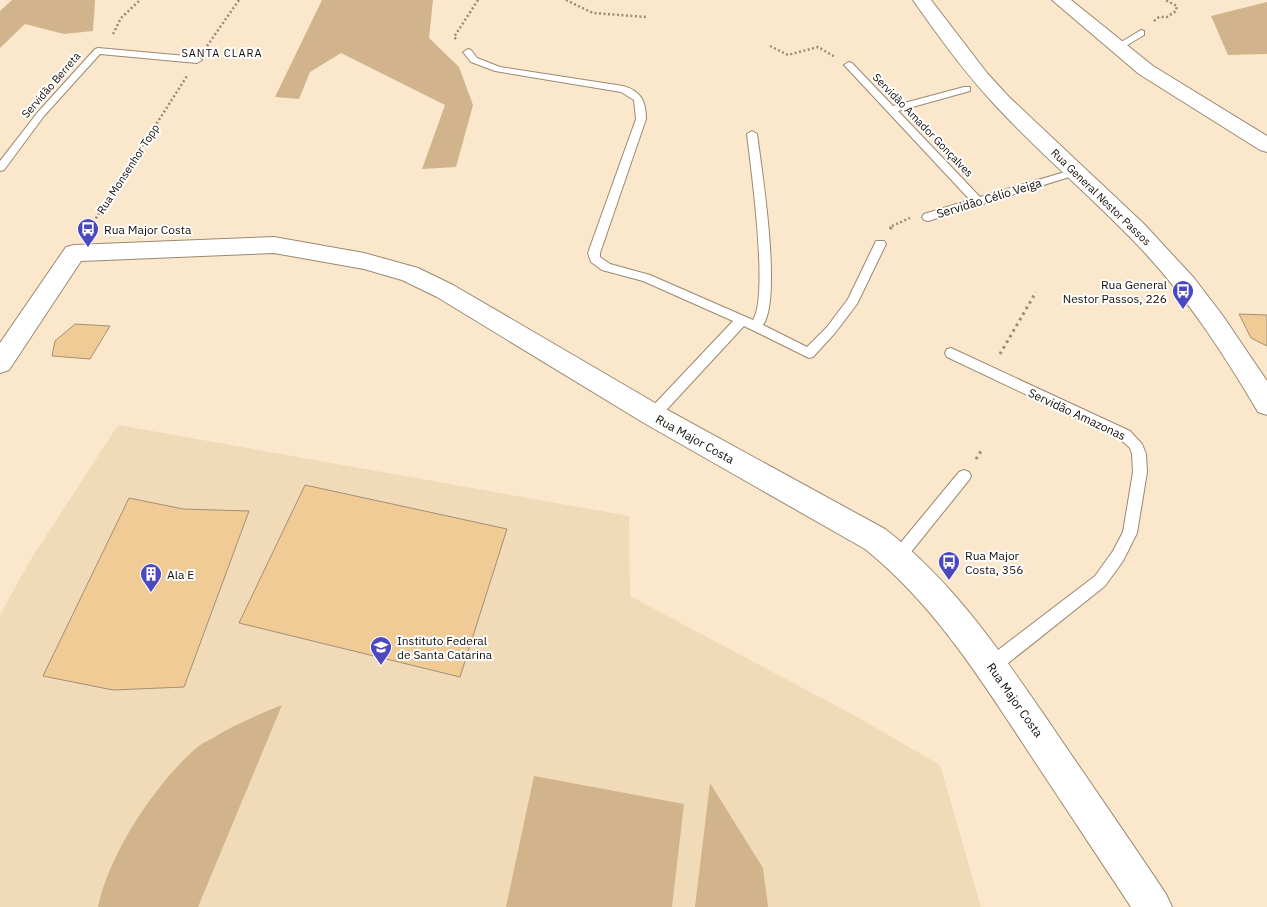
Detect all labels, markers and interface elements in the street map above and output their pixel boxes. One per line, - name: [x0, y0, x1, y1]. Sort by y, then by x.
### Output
- district label: SANTA CLARA: [181, 46, 263, 60]
- street label: Servidão Berreta: [19, 49, 84, 121]
- street label: Servidão Amador Gonçalves: [870, 70, 976, 180]
- street label: Rua Monsenhor Topp: [94, 121, 162, 217]
- street label: Rua General Nestor Passos: [1048, 146, 1154, 248]
- street label: Servidão Célio Veiga: [935, 175, 1044, 221]
- bus stop icon: Rua Major Costa: [76, 217, 100, 248]
- place label: Rua Major Costa: [104, 222, 192, 237]
- place label: Rua General Nestor Passos, 226: [1063, 277, 1167, 306]
- bus stop icon: Rua General Nestor Passos, 226: [1171, 279, 1195, 310]
- street label: Servidão Amazonas: [1026, 385, 1128, 443]
- street label: Rua Major Costa: [653, 411, 737, 467]
- place label: Rua Major Costa, 356: [965, 548, 1023, 577]
- bus stop icon: Rua Major Costa, 356: [937, 550, 961, 581]
- building icon: Ala E: [139, 562, 163, 593]
- place label: Ala E: [167, 567, 194, 582]
- place label: Instituto Federal de Santa Catarina: [397, 633, 493, 662]
- school or university icon: Instituto Federal de Santa Catarina: [369, 635, 393, 666]
- street label: Rua Major Costa: [984, 660, 1047, 741]

